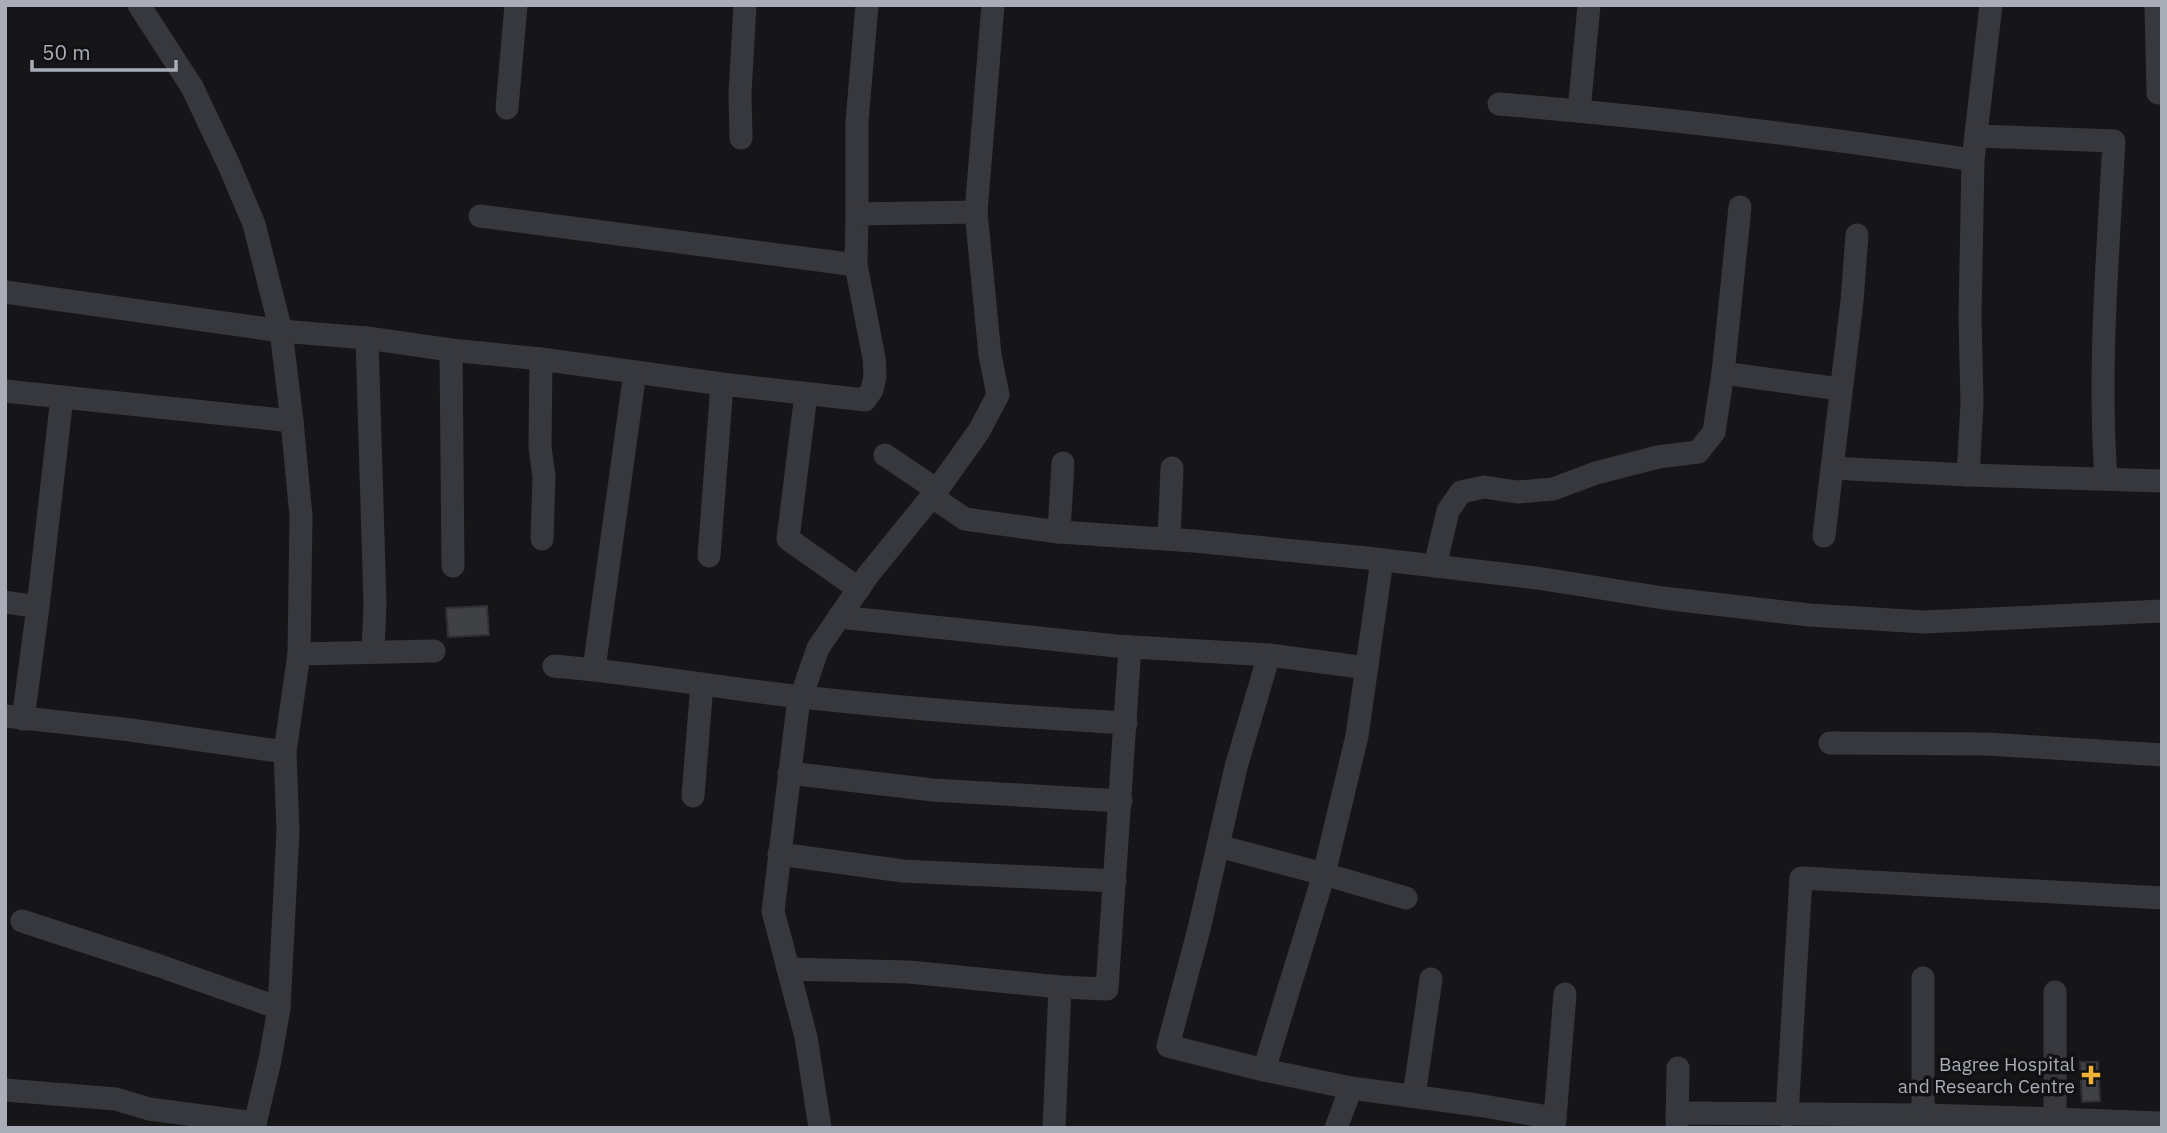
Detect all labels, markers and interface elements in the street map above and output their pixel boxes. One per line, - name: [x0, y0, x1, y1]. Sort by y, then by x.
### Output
- scale bar: [32, 28, 175, 72]
- text: 50 m: [42, 38, 91, 66]
- place label: Bagree Hospital and Research Centre: [1898, 1052, 2075, 1098]
- marker: Bagree Hospital and Research Centre: [2081, 1065, 2101, 1085]

